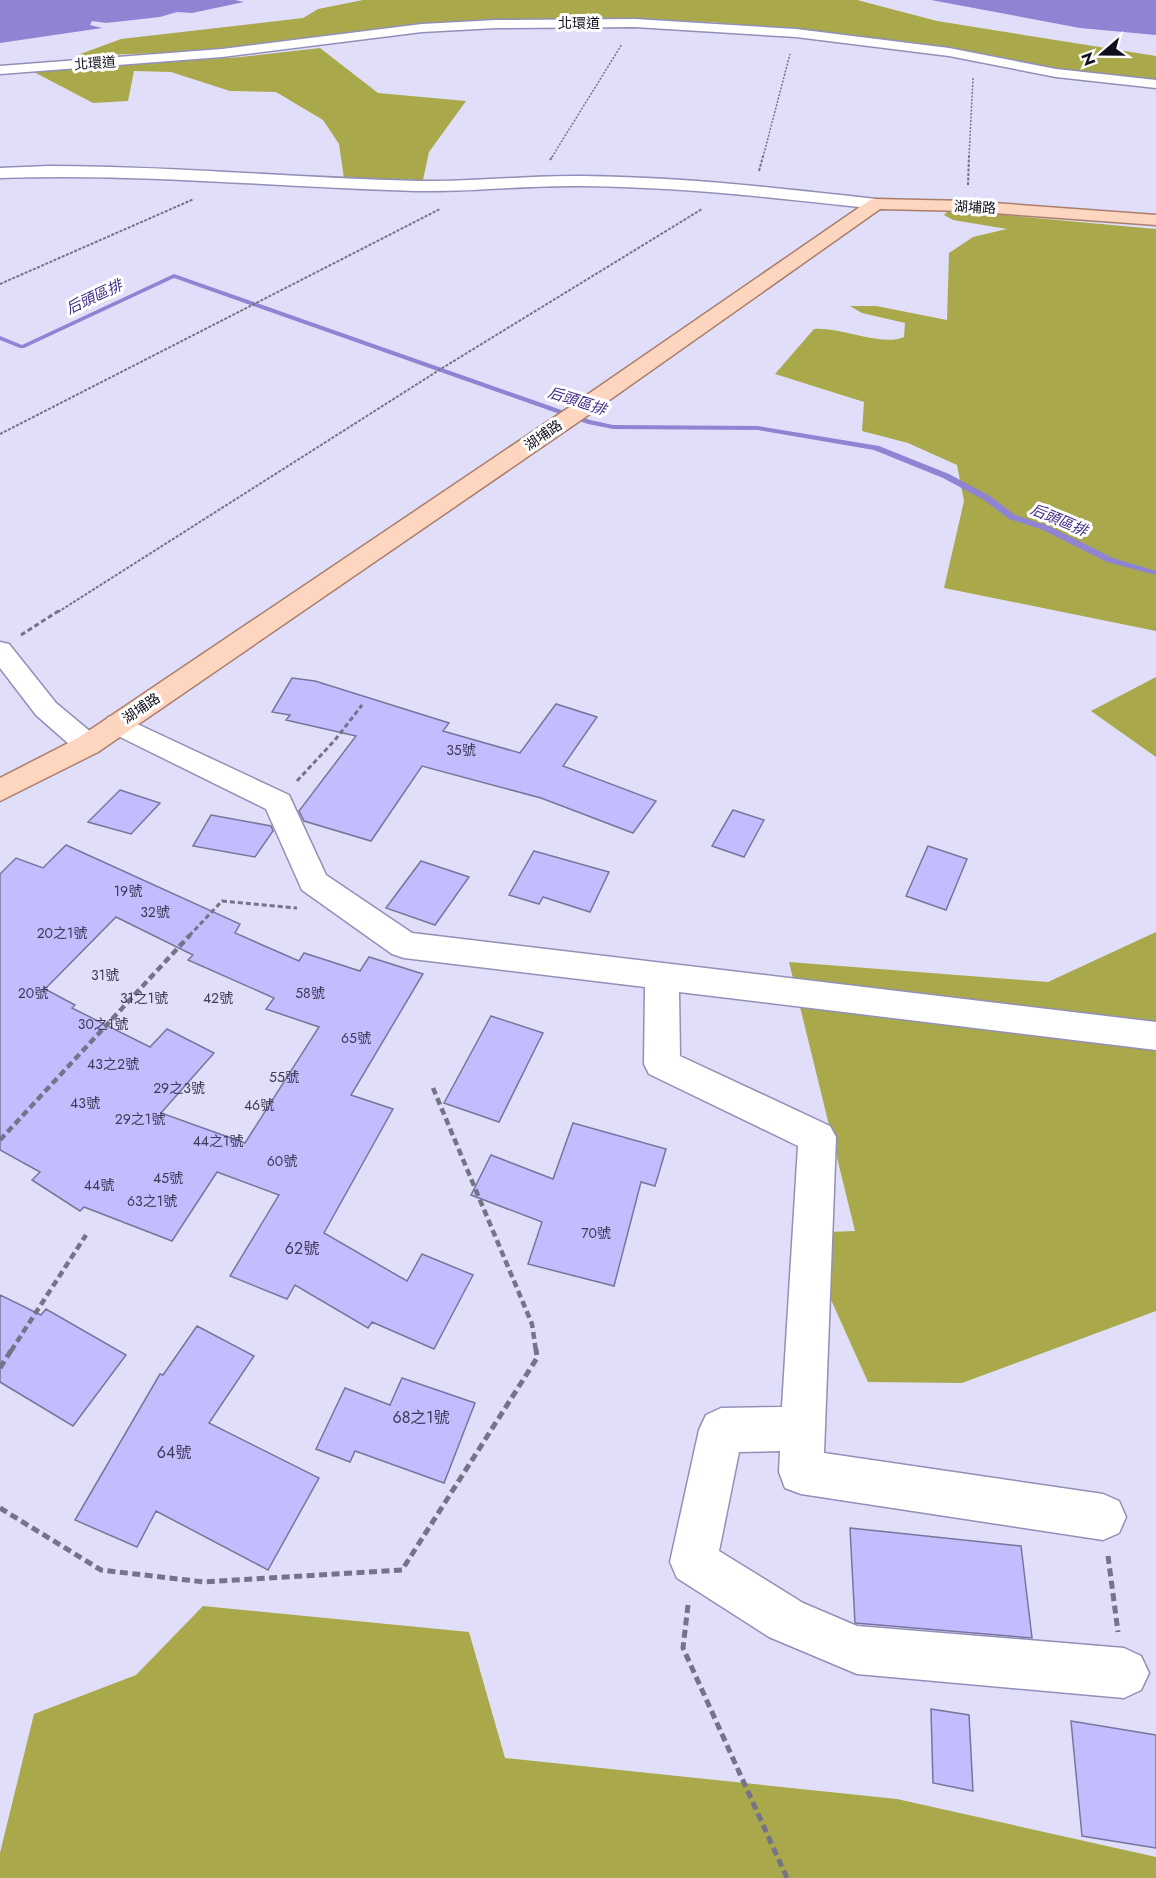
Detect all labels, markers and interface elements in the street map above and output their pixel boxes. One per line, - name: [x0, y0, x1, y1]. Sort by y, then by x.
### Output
- street label: 北環道: [558, 13, 600, 33]
- north arrow: [1072, 24, 1132, 84]
- text: N: [1075, 49, 1101, 69]
- street label: 北環道: [73, 52, 117, 74]
- street label: 湖埔路: [954, 196, 996, 218]
- water label: 后頭區排: [62, 274, 128, 320]
- water label: 后頭區排: [545, 381, 611, 421]
- street label: 湖埔路: [520, 415, 566, 455]
- water label: 后頭區排: [1027, 498, 1093, 543]
- street label: 湖埔路: [118, 688, 164, 728]
- house number: 35號: [446, 740, 476, 760]
- house number: 19號: [114, 881, 142, 901]
- house number: 32號: [140, 902, 170, 922]
- house number: 20之1號: [37, 923, 87, 943]
- house number: 31號: [91, 965, 119, 985]
- house number: 20號: [18, 983, 48, 1003]
- house number: 58號: [295, 983, 325, 1003]
- house number: 31之1號: [120, 988, 168, 1008]
- house number: 42號: [203, 988, 233, 1008]
- house number: 30之1號: [78, 1014, 128, 1034]
- house number: 65號: [341, 1028, 371, 1048]
- house number: 43之2號: [87, 1054, 139, 1074]
- house number: 55號: [269, 1067, 299, 1087]
- house number: 29之3號: [153, 1078, 205, 1098]
- house number: 43號: [70, 1093, 100, 1113]
- house number: 46號: [244, 1095, 274, 1115]
- house number: 29之1號: [115, 1109, 165, 1129]
- house number: 44之1號: [193, 1131, 243, 1151]
- house number: 60號: [267, 1151, 297, 1171]
- house number: 45號: [153, 1168, 183, 1188]
- house number: 44號: [84, 1175, 114, 1195]
- house number: 63之1號: [127, 1191, 177, 1211]
- house number: 70號: [581, 1223, 611, 1243]
- house number: 62號: [285, 1237, 319, 1260]
- house number: 68之1號: [392, 1406, 450, 1429]
- house number: 64號: [157, 1441, 191, 1464]

